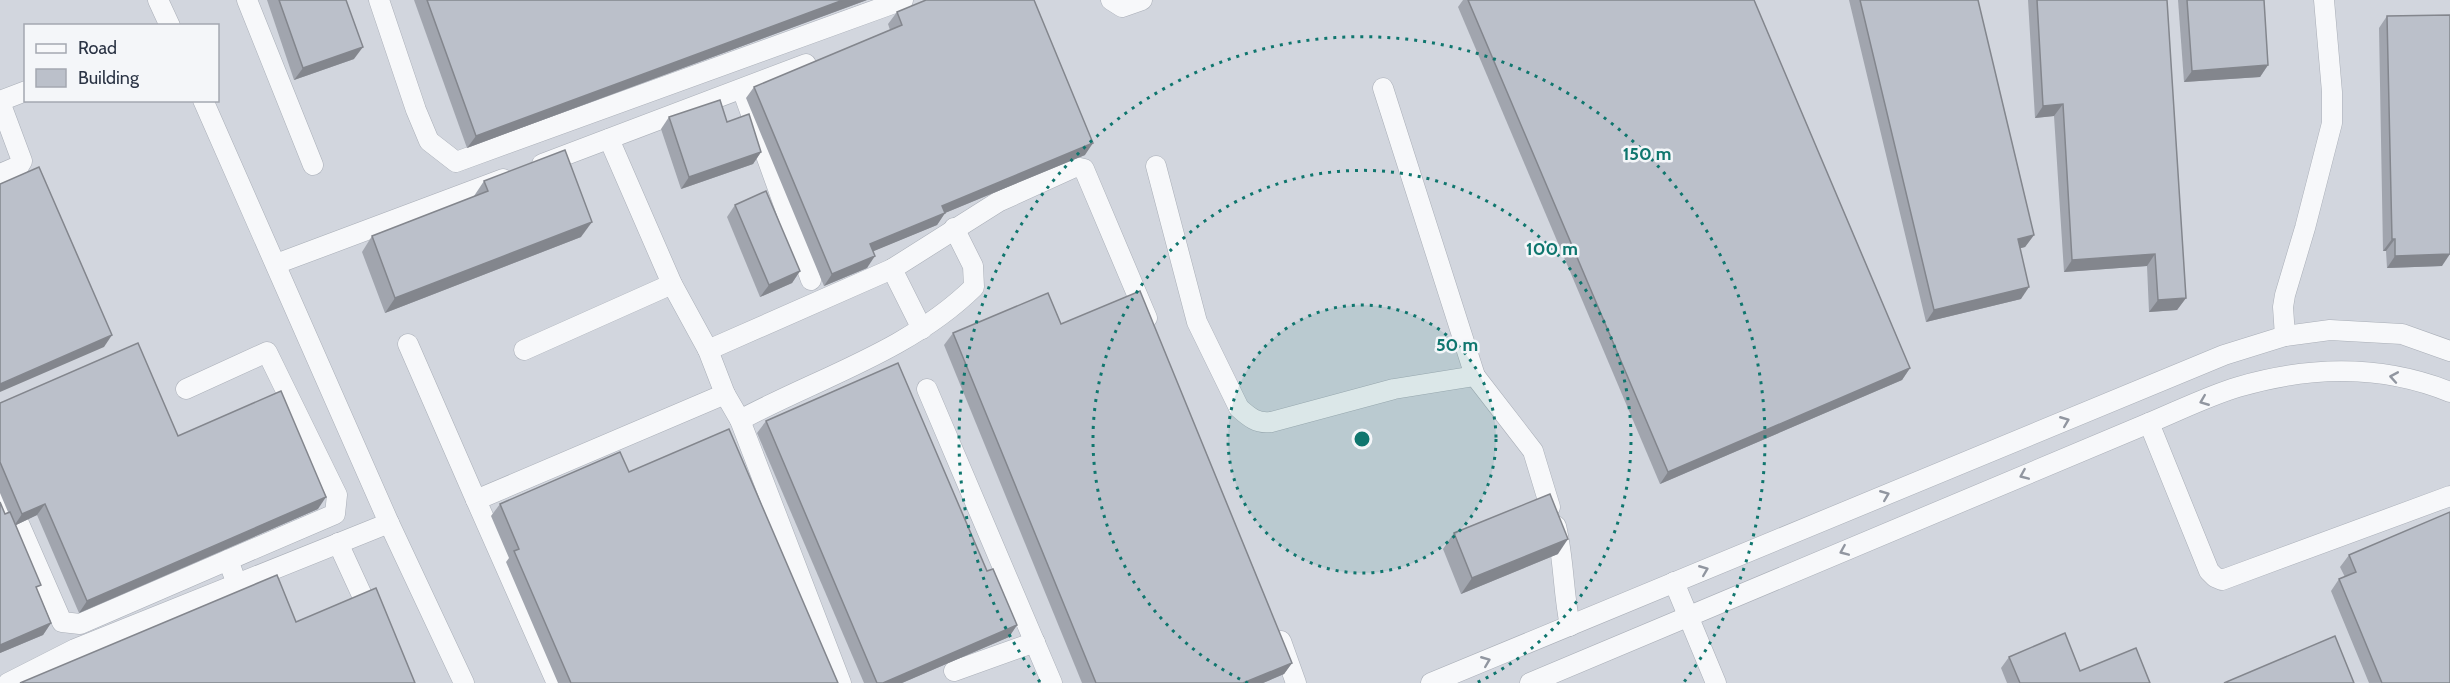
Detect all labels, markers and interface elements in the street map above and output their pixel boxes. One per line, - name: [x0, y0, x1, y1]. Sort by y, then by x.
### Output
- legend: [24, 24, 219, 102]
- text: Road: [78, 37, 117, 59]
- text: Building: [78, 67, 140, 89]
- text: 150 m: [1623, 143, 1671, 165]
- text: 100 m: [1526, 238, 1578, 260]
- text: 50 m: [1436, 334, 1478, 356]
- one-way arrow: [2389, 371, 2399, 383]
- one-way arrow: [2199, 394, 2210, 406]
- one-way arrow: [2059, 416, 2070, 428]
- centre of rings: [1352, 429, 1372, 449]
- one-way arrow: [2019, 468, 2030, 480]
- one-way arrow: [1878, 490, 1889, 502]
- one-way arrow: [1839, 544, 1850, 556]
- one-way arrow: [1698, 565, 1709, 577]
- one-way arrow: [1479, 656, 1490, 668]

